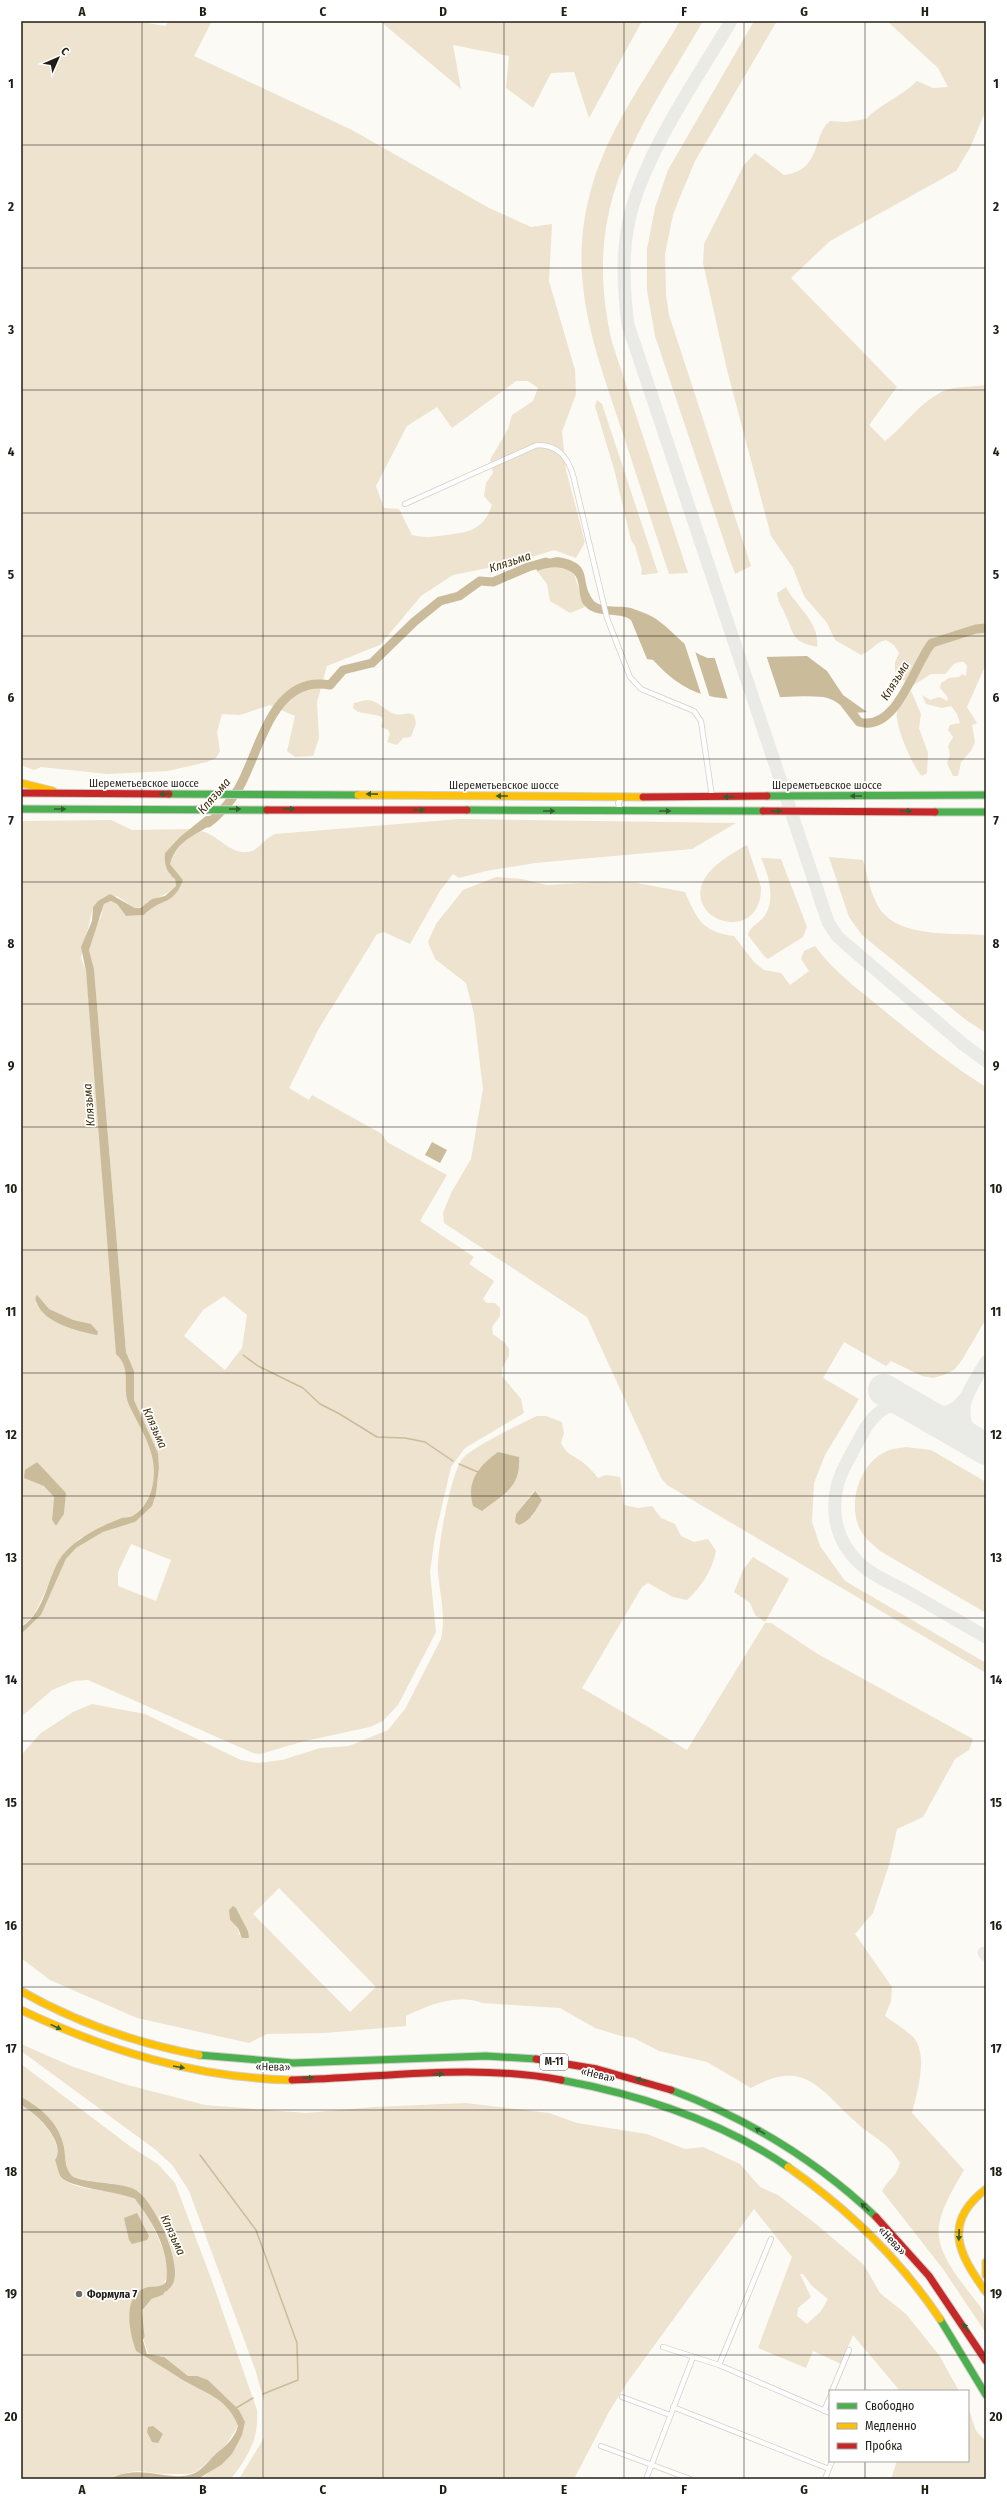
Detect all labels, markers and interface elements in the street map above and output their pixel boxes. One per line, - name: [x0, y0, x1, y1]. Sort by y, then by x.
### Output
- text: A: [77, 4, 86, 19]
- text: B: [199, 4, 207, 19]
- text: C: [320, 4, 327, 19]
- text: D: [439, 4, 447, 19]
- text: E: [561, 4, 567, 19]
- text: F: [681, 4, 687, 19]
- text: G: [800, 4, 808, 19]
- text: H: [921, 4, 929, 19]
- north arrow: [38, 38, 78, 78]
- text: С: [58, 45, 72, 58]
- text: 1: [8, 76, 14, 91]
- text: 1: [993, 76, 999, 91]
- text: 2: [7, 199, 14, 214]
- text: 2: [992, 199, 999, 214]
- text: 3: [7, 322, 14, 337]
- text: 3: [992, 322, 999, 337]
- text: 4: [8, 444, 15, 459]
- text: 4: [993, 444, 1000, 459]
- water label: Клязьма: [487, 549, 533, 575]
- text: 5: [8, 567, 14, 582]
- text: 5: [993, 567, 999, 582]
- water label: Клязьма: [878, 659, 912, 703]
- text: 6: [8, 690, 15, 705]
- text: 6: [993, 690, 1000, 705]
- water label: Клязьма: [195, 775, 233, 817]
- street label: Шереметьевское шоссе: [89, 777, 199, 790]
- street label: Шереметьевское шоссе: [449, 779, 559, 792]
- street label: Шереметьевское шоссе: [772, 779, 882, 792]
- one-way arrow: [158, 791, 171, 797]
- one-way arrow: [365, 791, 378, 797]
- one-way arrow: [495, 793, 508, 799]
- one-way arrow: [849, 793, 862, 799]
- one-way arrow: [722, 794, 735, 800]
- one-way arrow: [54, 806, 67, 812]
- one-way arrow: [229, 806, 242, 812]
- one-way arrow: [283, 806, 296, 812]
- one-way arrow: [413, 807, 426, 813]
- one-way arrow: [543, 808, 556, 814]
- one-way arrow: [659, 808, 672, 814]
- one-way arrow: [770, 808, 783, 814]
- one-way arrow: [900, 808, 912, 815]
- text: 7: [8, 813, 14, 828]
- text: 7: [993, 813, 999, 828]
- text: 8: [8, 936, 15, 951]
- text: 8: [993, 936, 1000, 951]
- text: 9: [8, 1058, 15, 1073]
- text: 9: [993, 1058, 1000, 1073]
- water label: Клязьма: [80, 1083, 98, 1127]
- text: 10: [5, 1181, 17, 1196]
- text: 10: [990, 1181, 1002, 1196]
- text: 11: [6, 1304, 16, 1319]
- text: 11: [991, 1304, 1001, 1319]
- water label: Клязьма: [140, 1406, 170, 1450]
- text: 12: [5, 1427, 17, 1442]
- text: 12: [990, 1427, 1002, 1442]
- text: 13: [5, 1550, 17, 1565]
- text: 13: [990, 1550, 1002, 1565]
- text: 14: [5, 1672, 17, 1687]
- text: 14: [990, 1672, 1002, 1687]
- text: 15: [5, 1795, 17, 1810]
- text: 15: [990, 1795, 1002, 1810]
- text: 16: [5, 1918, 17, 1933]
- text: 16: [990, 1918, 1002, 1933]
- one-way arrow: [50, 2024, 62, 2030]
- text: 17: [5, 2041, 17, 2056]
- text: 17: [990, 2041, 1002, 2056]
- road number: М-11: [540, 2054, 568, 2070]
- street label: «Нева»: [256, 2060, 291, 2074]
- one-way arrow: [173, 2064, 185, 2070]
- street label: «Нева»: [580, 2065, 616, 2085]
- one-way arrow: [432, 2071, 445, 2077]
- one-way arrow: [302, 2075, 315, 2081]
- one-way arrow: [634, 2077, 647, 2083]
- one-way arrow: [754, 2127, 766, 2134]
- text: 18: [5, 2164, 17, 2179]
- text: 18: [990, 2164, 1002, 2179]
- one-way arrow: [860, 2202, 870, 2211]
- water label: Клязьма: [158, 2213, 188, 2257]
- street label: «Нева»: [875, 2224, 909, 2258]
- one-way arrow: [956, 2229, 962, 2242]
- text: 19: [5, 2286, 17, 2301]
- text: 19: [990, 2286, 1002, 2301]
- place label: Формула 7: [87, 2288, 137, 2301]
- marker: Формула 7: [74, 2289, 84, 2299]
- one-way arrow: [962, 2322, 969, 2334]
- legend: [829, 2390, 969, 2462]
- text: Свободно: [865, 2399, 914, 2413]
- text: 20: [3, 2409, 18, 2424]
- text: 20: [988, 2409, 1003, 2424]
- text: Медленно: [865, 2419, 917, 2433]
- text: Пробка: [865, 2439, 903, 2453]
- text: A: [77, 2482, 86, 2497]
- text: B: [199, 2482, 207, 2497]
- text: C: [320, 2482, 327, 2497]
- text: D: [439, 2482, 447, 2497]
- text: E: [561, 2482, 567, 2497]
- text: F: [681, 2482, 687, 2497]
- text: G: [800, 2482, 808, 2497]
- text: H: [921, 2482, 929, 2497]

